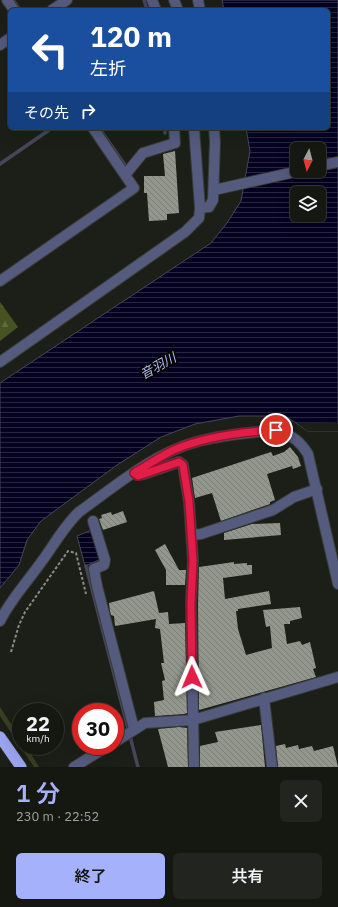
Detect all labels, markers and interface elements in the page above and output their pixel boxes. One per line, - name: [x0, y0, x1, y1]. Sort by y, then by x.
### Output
- text: 120 m: [90, 18, 172, 55]
- icon: left: [24, 24, 76, 76]
- text: 左折: [90, 57, 126, 80]
- icon: right: [77, 100, 99, 122]
- text: その先: [24, 103, 69, 122]
- north arrow: [290, 142, 326, 178]
- map controls: [290, 142, 326, 222]
- button: layers: [290, 186, 326, 222]
- water label: 音羽川: [137, 348, 181, 383]
- pin: [259, 413, 293, 447]
- icon: arrive: [265, 419, 287, 441]
- position arrow: [171, 656, 213, 698]
- speed limit sign: 30: [72, 703, 124, 755]
- text: 22: [26, 710, 50, 737]
- text: km/h: [26, 732, 50, 745]
- text: 1 分: [16, 777, 60, 809]
- button: close: [280, 780, 322, 822]
- text: 230 m · 22:52: [16, 808, 99, 825]
- button: 終了: [16, 853, 165, 899]
- button: 共有: [173, 853, 322, 899]

